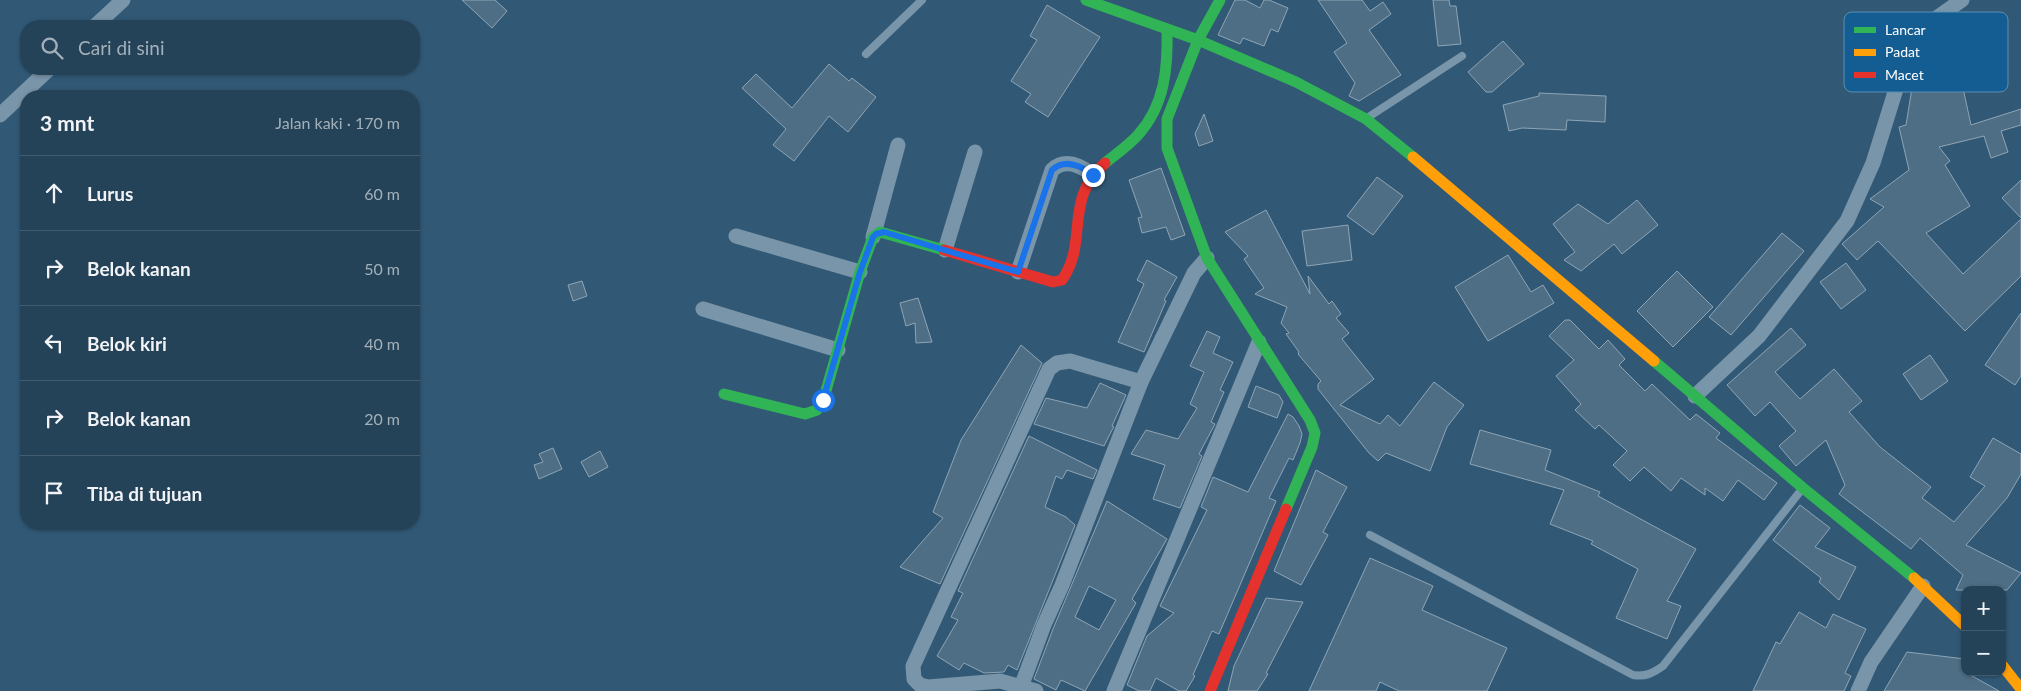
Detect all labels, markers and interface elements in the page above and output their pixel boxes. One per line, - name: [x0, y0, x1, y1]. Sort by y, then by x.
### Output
- legend: [1844, 12, 2008, 92]
- search box: [20, 20, 420, 75]
- text: Lancar: [1885, 21, 1926, 38]
- icon: search: [38, 34, 66, 62]
- text: Cari di sini: [78, 36, 165, 59]
- text: Padat: [1885, 43, 1920, 60]
- text: Macet: [1885, 66, 1924, 83]
- text: 3 mnt: [40, 110, 94, 135]
- text: Jalan kaki · 170 m: [275, 113, 400, 132]
- route end: [1082, 164, 1105, 187]
- icon: ahead: [40, 179, 68, 207]
- text: Lurus: [87, 182, 133, 205]
- text: 60 m: [364, 184, 400, 203]
- icon: right: [40, 254, 68, 282]
- text: Belok kanan: [87, 257, 191, 280]
- text: 50 m: [364, 259, 400, 278]
- icon: left: [40, 329, 68, 357]
- text: Belok kiri: [87, 332, 167, 355]
- text: 40 m: [364, 334, 400, 353]
- route start: [812, 389, 835, 412]
- icon: right: [40, 404, 68, 432]
- text: Belok kanan: [87, 407, 191, 430]
- text: 20 m: [364, 409, 400, 428]
- icon: arrive: [40, 479, 68, 507]
- text: Tiba di tujuan: [87, 482, 202, 505]
- map controls: [1961, 586, 2006, 676]
- button: +: [1961, 586, 2006, 631]
- button: −: [1961, 631, 2006, 676]

